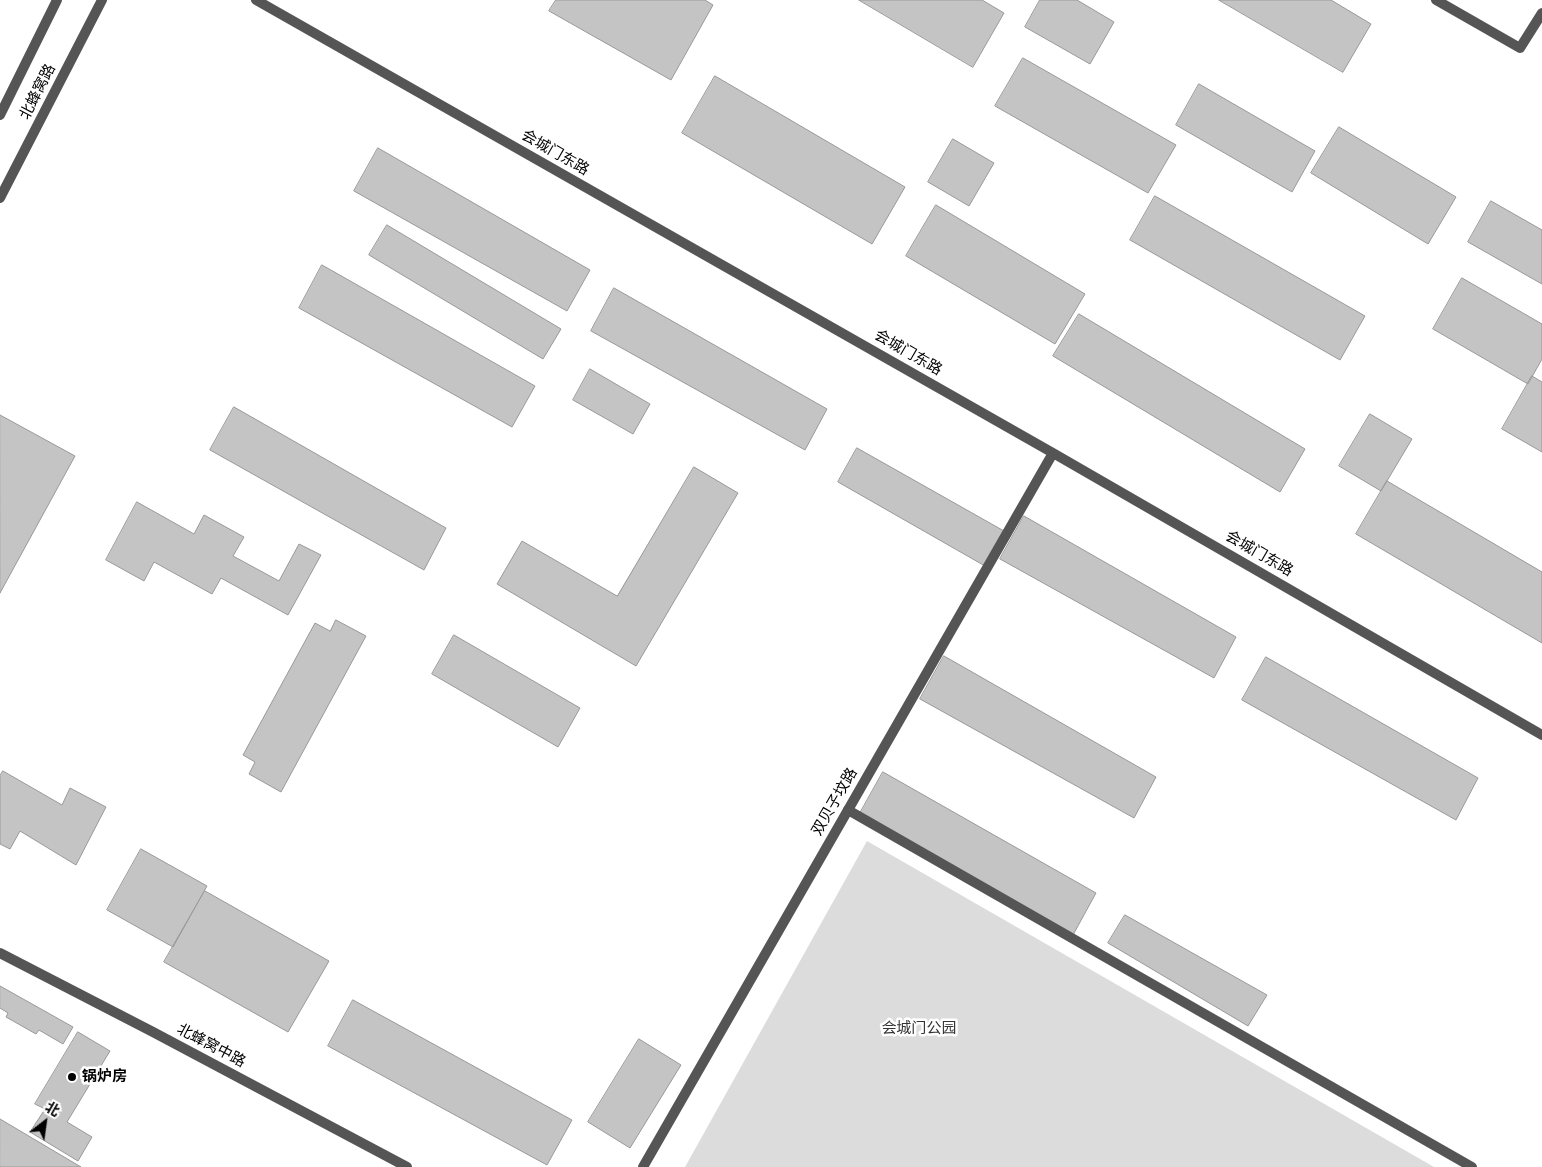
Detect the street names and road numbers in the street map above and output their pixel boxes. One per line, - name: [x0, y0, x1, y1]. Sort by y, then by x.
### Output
- street label: 北蜂窝路: [16, 61, 60, 123]
- street label: 会城门东路: [518, 126, 592, 180]
- street label: 会城门东路: [871, 326, 945, 380]
- street label: 会城门东路: [1222, 527, 1296, 581]
- street label: 双贝子坟路: [808, 765, 862, 839]
- street label: 北蜂窝中路: [174, 1020, 248, 1072]

